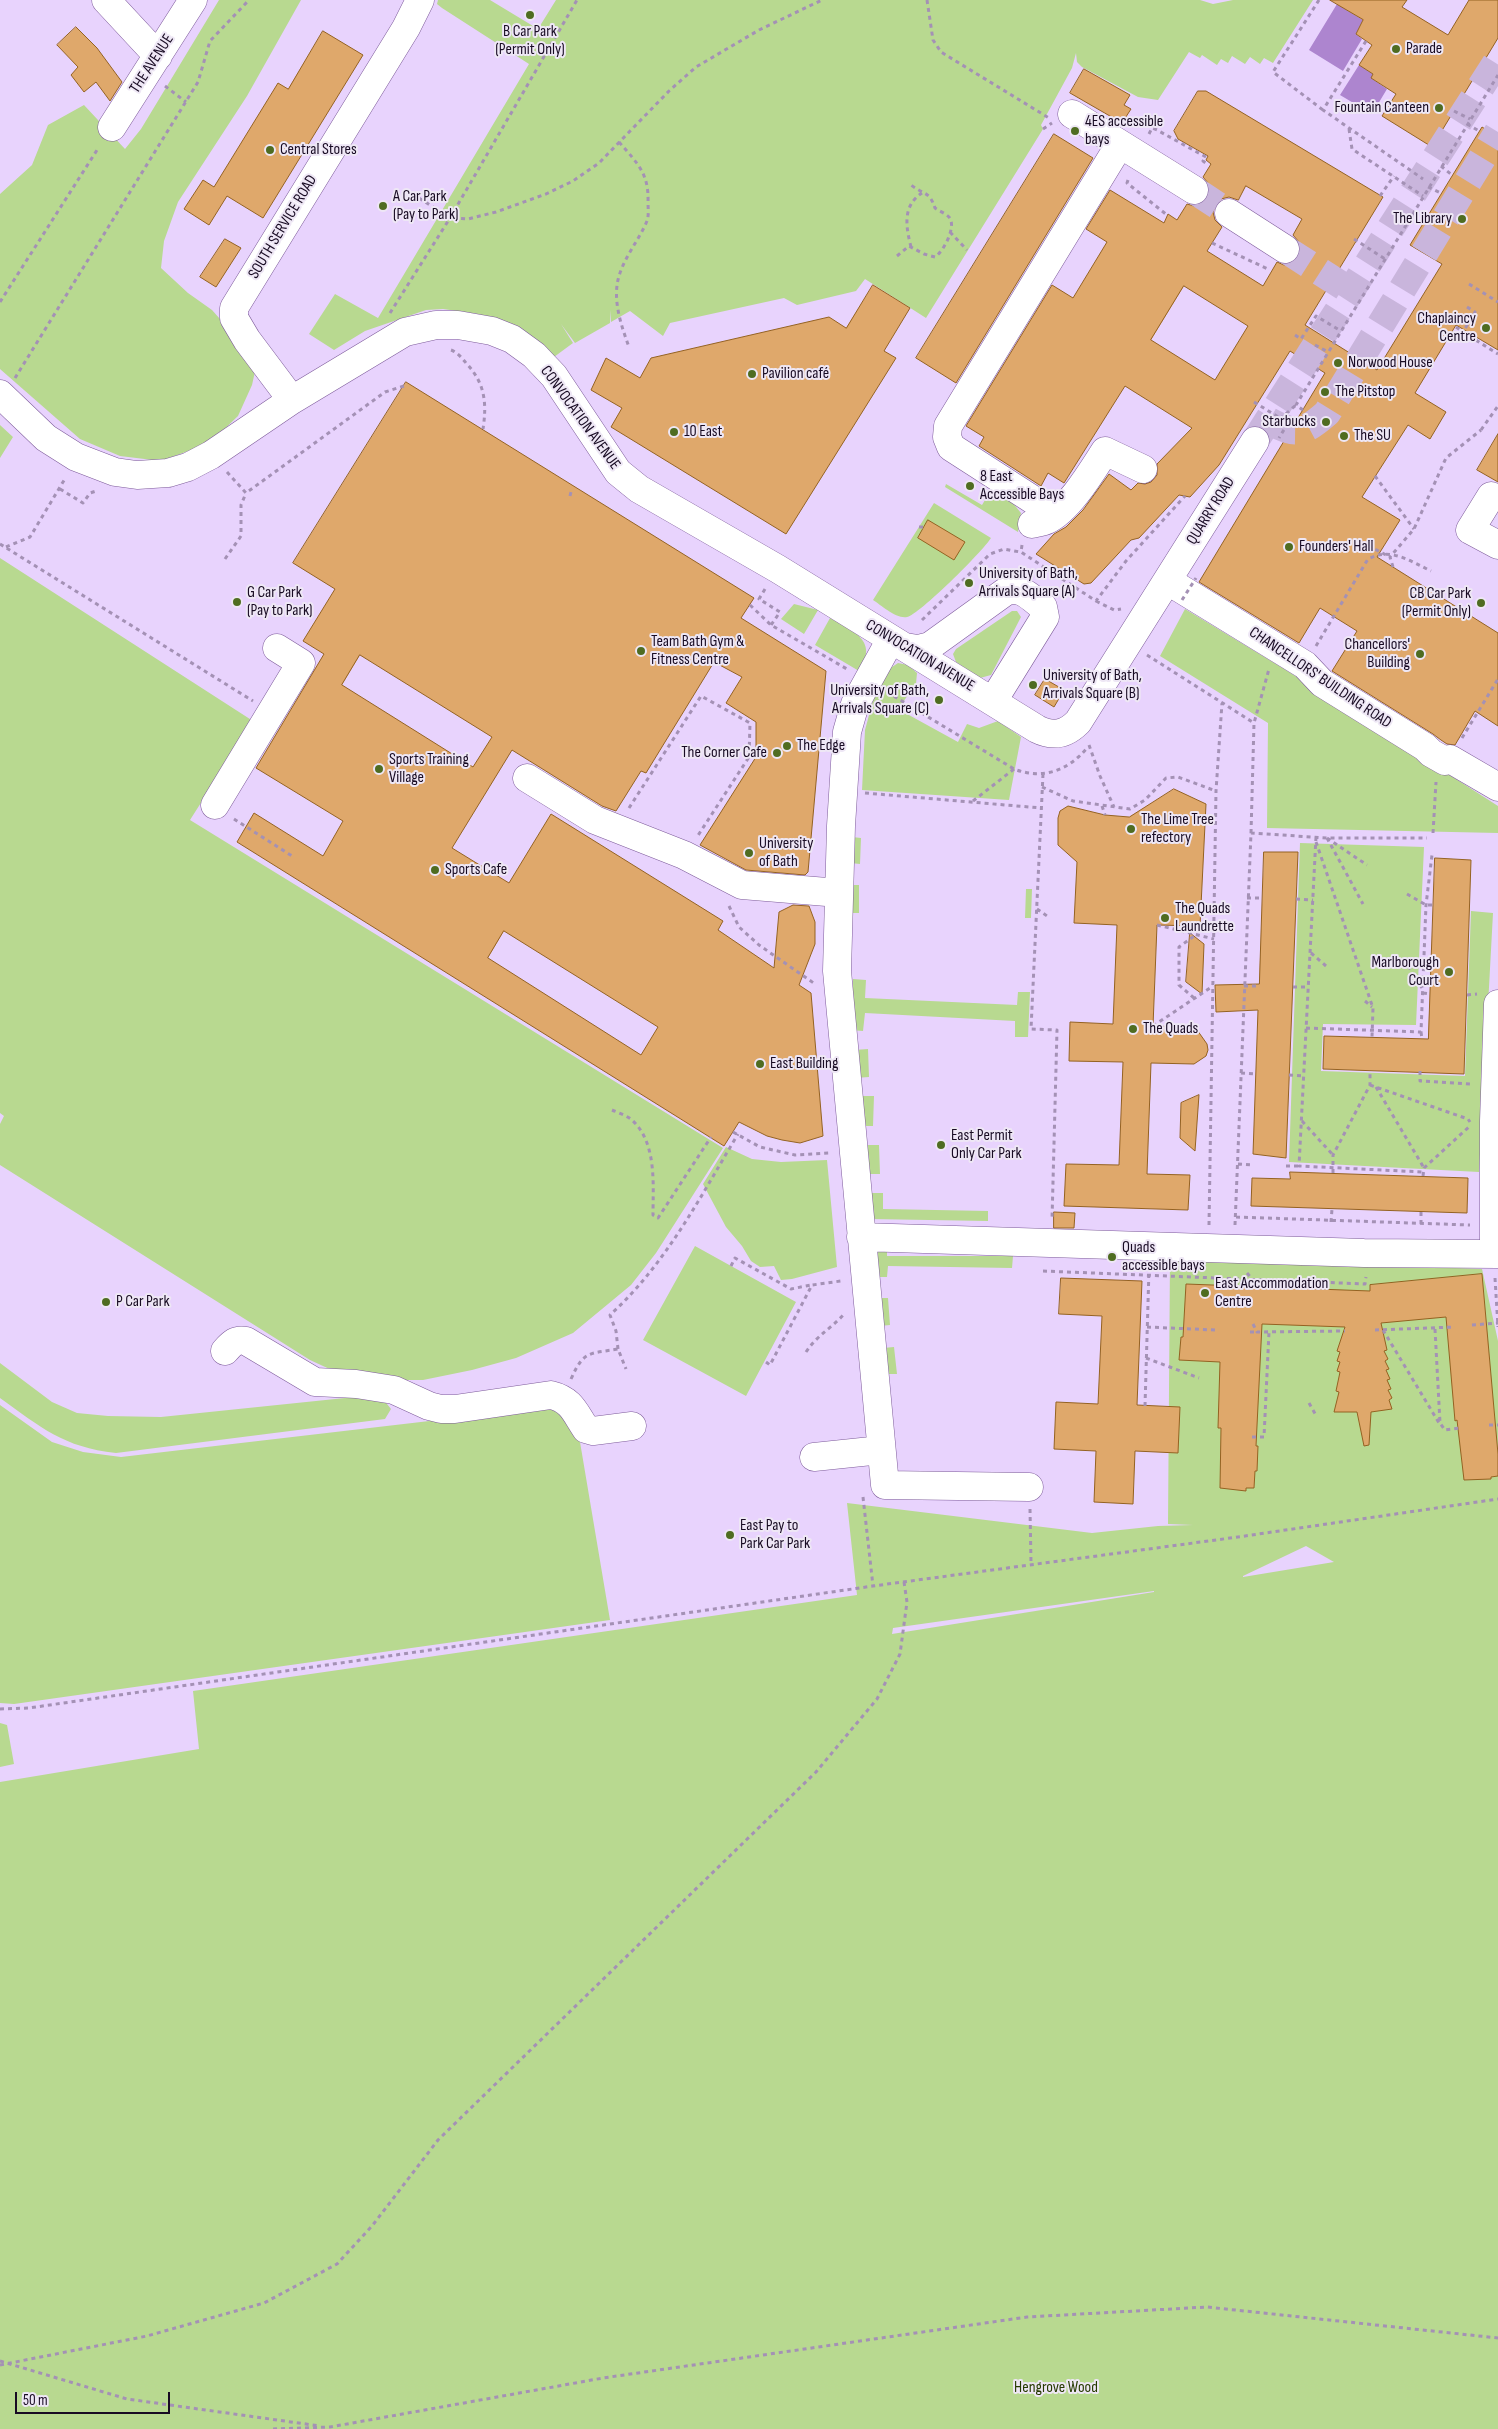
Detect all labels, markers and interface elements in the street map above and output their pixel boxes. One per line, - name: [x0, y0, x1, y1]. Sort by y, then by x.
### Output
- marker: B Car Park (Permit Only): [524, 9, 536, 21]
- place label: B Car Park (Permit Only): [495, 22, 565, 60]
- street label: THE AVENUE: [126, 31, 178, 97]
- place label: Parade: [1406, 39, 1442, 59]
- marker: Parade: [1390, 43, 1402, 55]
- place label: Fountain Canteen: [1334, 98, 1429, 118]
- marker: Fountain Canteen: [1433, 102, 1445, 114]
- place label: 4ES accessible bays: [1085, 112, 1163, 150]
- marker: 4ES accessible bays: [1069, 125, 1081, 137]
- place label: Central Stores: [280, 140, 357, 160]
- marker: Central Stores: [264, 144, 276, 156]
- street label: SOUTH SERVICE ROAD: [244, 172, 322, 282]
- place label: A Car Park (Pay to Park): [393, 187, 459, 225]
- marker: A Car Park (Pay to Park): [377, 200, 389, 212]
- place label: The Library: [1393, 209, 1452, 229]
- marker: The Library: [1456, 213, 1468, 225]
- place label: Chaplaincy Centre: [1417, 309, 1476, 347]
- marker: Chaplaincy Centre: [1480, 322, 1492, 334]
- place label: Norwood House: [1348, 353, 1433, 373]
- marker: Norwood House: [1332, 357, 1344, 369]
- street label: CONVOCATION AVENUE: [536, 362, 624, 474]
- place label: Pavilion café: [762, 364, 829, 384]
- marker: Pavilion café: [746, 368, 758, 380]
- place label: The Pitstop: [1335, 382, 1395, 402]
- marker: The Pitstop: [1319, 386, 1331, 398]
- place label: Starbucks: [1262, 412, 1316, 432]
- marker: Starbucks: [1320, 416, 1332, 428]
- place label: 10 East: [684, 422, 722, 442]
- marker: 10 East: [668, 426, 680, 438]
- place label: The SU: [1354, 426, 1391, 446]
- marker: The SU: [1338, 430, 1350, 442]
- place label: 8 East Accessible Bays: [980, 467, 1064, 505]
- street label: QUARRY ROAD: [1183, 474, 1239, 548]
- marker: 8 East Accessible Bays: [964, 480, 976, 492]
- place label: Founders' Hall: [1299, 537, 1374, 557]
- marker: Founders' Hall: [1283, 541, 1295, 553]
- place label: University of Bath, Arrivals Square (A): [979, 564, 1078, 602]
- marker: University of Bath, Arrivals Square (A): [963, 577, 975, 589]
- place label: G Car Park (Pay to Park): [247, 583, 313, 621]
- place label: CB Car Park (Permit Only): [1402, 584, 1471, 622]
- marker: G Car Park (Pay to Park): [231, 596, 243, 608]
- marker: CB Car Park (Permit Only): [1475, 597, 1487, 609]
- street label: CONVOCATION AVENUE: [862, 616, 978, 696]
- street label: CHANCELLORS' BUILDING ROAD: [1245, 623, 1395, 733]
- place label: Team Bath Gym & Fitness Centre: [651, 632, 744, 670]
- place label: Chancellors' Building: [1344, 635, 1410, 673]
- marker: Team Bath Gym & Fitness Centre: [635, 645, 647, 657]
- marker: Chancellors' Building: [1414, 648, 1426, 660]
- place label: University of Bath, Arrivals Square (B): [1043, 666, 1142, 704]
- marker: University of Bath, Arrivals Square (B): [1027, 679, 1039, 691]
- place label: University of Bath, Arrivals Square (C): [830, 681, 929, 719]
- marker: University of Bath, Arrivals Square (C): [933, 694, 945, 706]
- place label: The Edge: [797, 736, 845, 756]
- marker: The Edge: [781, 740, 793, 752]
- place label: The Corner Cafe: [681, 743, 767, 763]
- marker: The Corner Cafe: [771, 747, 783, 759]
- place label: Sports Training Village: [389, 750, 469, 788]
- marker: Sports Training Village: [373, 763, 385, 775]
- place label: The Lime Tree refectory: [1141, 810, 1214, 848]
- marker: The Lime Tree refectory: [1125, 823, 1137, 835]
- place label: University of Bath: [759, 834, 813, 872]
- marker: University of Bath: [743, 847, 755, 859]
- place label: Sports Cafe: [445, 860, 507, 880]
- marker: Sports Cafe: [429, 864, 441, 876]
- place label: The Quads Laundrette: [1175, 899, 1234, 937]
- marker: The Quads Laundrette: [1159, 912, 1171, 924]
- place label: Marlborough Court: [1372, 953, 1439, 991]
- marker: Marlborough Court: [1443, 966, 1455, 978]
- place label: The Quads: [1143, 1019, 1198, 1039]
- marker: The Quads: [1127, 1023, 1139, 1035]
- place label: East Building: [770, 1054, 838, 1074]
- marker: East Building: [754, 1058, 766, 1070]
- place label: East Permit Only Car Park: [951, 1126, 1022, 1164]
- marker: East Permit Only Car Park: [935, 1139, 947, 1151]
- place label: Quads accessible bays: [1122, 1238, 1205, 1276]
- marker: Quads accessible bays: [1106, 1251, 1118, 1263]
- place label: East Accommodation Centre: [1215, 1274, 1328, 1312]
- marker: East Accommodation Centre: [1199, 1287, 1211, 1299]
- place label: P Car Park: [116, 1292, 169, 1312]
- marker: P Car Park: [100, 1296, 112, 1308]
- place label: East Pay to Park Car Park: [740, 1516, 810, 1554]
- marker: East Pay to Park Car Park: [724, 1529, 736, 1541]
- park label: Hengrove Wood: [1014, 2378, 1098, 2398]
- scale bar: [18, 2382, 172, 2414]
- text: 50 m: [23, 2391, 48, 2410]

